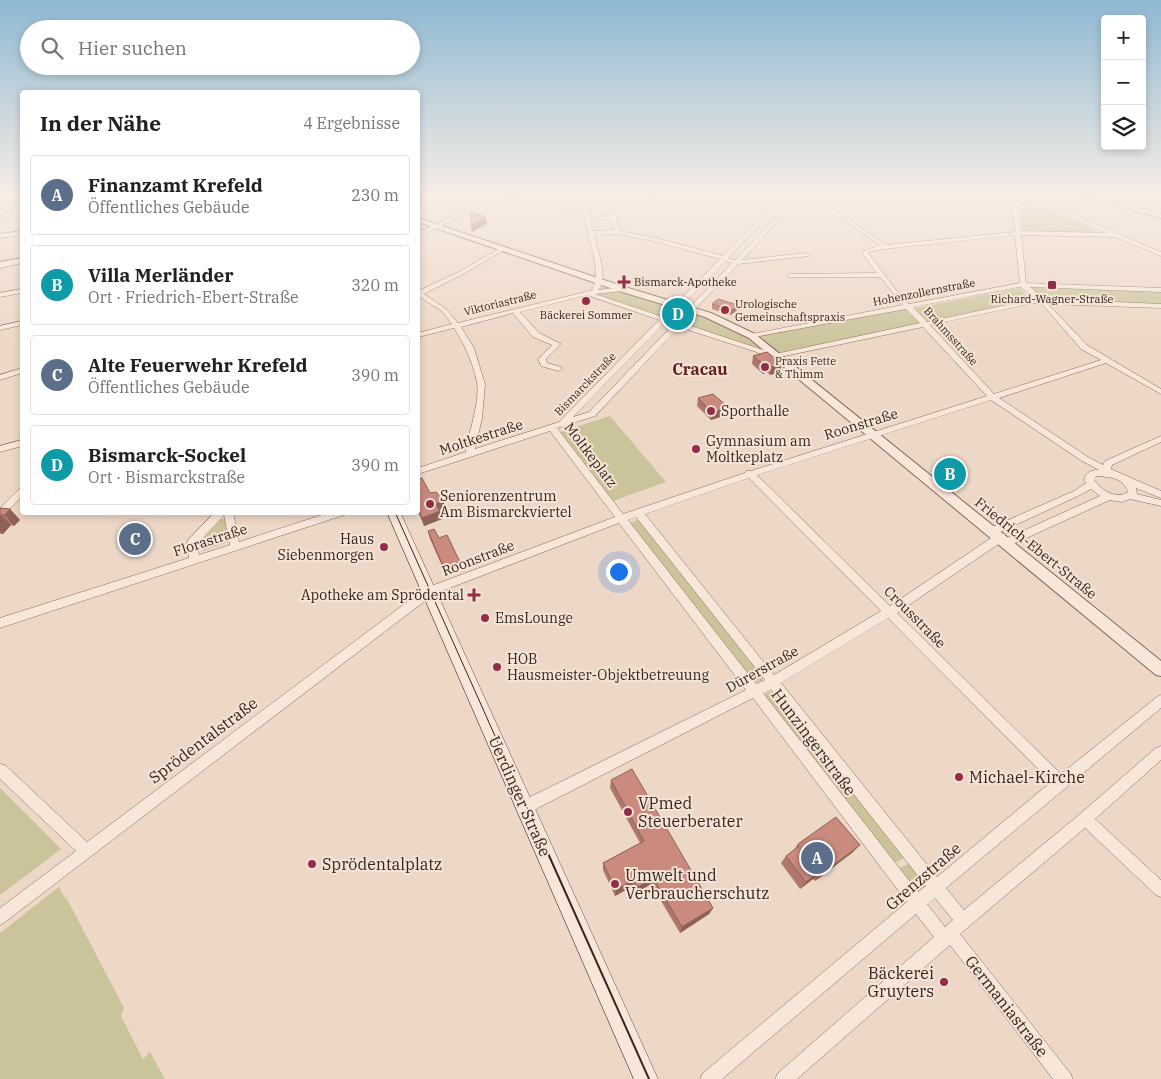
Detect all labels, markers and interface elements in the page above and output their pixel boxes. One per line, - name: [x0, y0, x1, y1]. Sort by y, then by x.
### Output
- map controls: [1101, 15, 1146, 150]
- button: +: [1101, 15, 1146, 60]
- search box: [20, 20, 420, 75]
- icon: search: [38, 34, 66, 62]
- text: Hier suchen: [78, 36, 187, 60]
- button: −: [1101, 60, 1146, 105]
- button: layers: [1101, 105, 1146, 150]
- text: In der Nähe: [40, 109, 161, 137]
- text: 4 Ergebnisse: [303, 113, 400, 133]
- text: Finanzamt Krefeld: [88, 173, 263, 197]
- text: A: [51, 185, 63, 205]
- text: 230 m: [351, 185, 399, 205]
- text: Öffentliches Gebäude: [88, 197, 250, 217]
- text: Villa Merländer: [88, 263, 234, 287]
- text: B: [51, 275, 63, 295]
- text: 320 m: [351, 275, 399, 295]
- place label: Bismarck-Apotheke: [634, 275, 737, 289]
- street label: Hohenzollernstraße: [872, 275, 976, 309]
- marker: Bismarck-Apotheke: [618, 276, 630, 288]
- marker: Richard-Wagner-Straße: [1046, 279, 1058, 291]
- text: Ort · Friedrich-Ebert-Straße: [88, 287, 299, 307]
- street label: Viktoriastraße: [462, 287, 538, 319]
- place label: Richard-Wagner-Straße: [991, 292, 1114, 306]
- marker: Bäckerei Sommer: [580, 295, 592, 307]
- pin: D: [662, 295, 694, 333]
- place label: Urologische Gemeinschaftspraxis: [735, 297, 845, 324]
- marker: Urologische Gemeinschaftspraxis: [719, 304, 731, 316]
- street label: Brahmsstraße: [921, 304, 981, 368]
- place label: Bäckerei Sommer: [540, 308, 632, 322]
- street label: Bismarckstraße: [551, 349, 619, 419]
- text: Alte Feuerwehr Krefeld: [88, 353, 308, 377]
- place label: Praxis Fette & Thimm: [775, 354, 836, 381]
- district label: Cracau: [672, 359, 728, 379]
- marker: Praxis Fette & Thimm: [759, 361, 771, 373]
- text: C: [52, 365, 62, 385]
- text: 390 m: [351, 365, 399, 385]
- text: Öffentliches Gebäude: [88, 377, 250, 397]
- place label: Sporthalle: [721, 402, 789, 420]
- street label: Roonstraße: [822, 404, 900, 444]
- marker: Sporthalle: [705, 405, 717, 417]
- street label: Moltkestraße: [437, 415, 525, 459]
- street label: Moltkeplatz: [561, 419, 621, 491]
- place label: Gymnasium am Moltkeplatz: [706, 432, 811, 466]
- text: Bismarck-Sockel: [88, 443, 246, 467]
- marker: Gymnasium am Moltkeplatz: [690, 443, 702, 455]
- text: D: [51, 455, 63, 475]
- text: 390 m: [351, 455, 399, 475]
- pin: B: [934, 455, 966, 493]
- text: Ort · Bismarckstraße: [88, 467, 245, 487]
- place label: Seniorenzentrum Am Bismarckviertel: [440, 487, 572, 521]
- street label: Friedrich-Ebert-Straße: [971, 493, 1101, 603]
- marker: Seniorenzentrum Am Bismarckviertel: [424, 498, 436, 510]
- pin: C: [119, 520, 151, 558]
- street label: Florastraße: [171, 520, 249, 560]
- place label: Haus Siebenmorgen: [277, 530, 374, 564]
- street label: Roonstraße: [439, 536, 517, 580]
- marker: Haus Siebenmorgen: [378, 541, 390, 553]
- your location: [606, 559, 632, 585]
- street label: Crousstraße: [880, 582, 950, 652]
- place label: Apotheke am Sprödental: [301, 586, 464, 604]
- marker: Apotheke am Sprödental: [468, 589, 480, 601]
- place label: EmsLounge: [495, 609, 573, 627]
- marker: EmsLounge: [479, 612, 491, 624]
- street label: Dürerstraße: [722, 642, 802, 696]
- place label: HOB Hausmeister-Objektbetreuung: [507, 650, 709, 684]
- marker: HOB Hausmeister-Objektbetreuung: [491, 661, 503, 673]
- street label: Hunzingerstraße: [767, 685, 861, 799]
- street label: Sprödentalstraße: [145, 693, 261, 787]
- street label: Uerdinger Straße: [484, 733, 556, 859]
- place label: Michael-Kirche: [969, 767, 1085, 787]
- marker: Michael-Kirche: [953, 771, 965, 783]
- place label: VPmed Steuerberater: [638, 793, 742, 831]
- marker: VPmed Steuerberater: [622, 806, 634, 818]
- street label: Grenzstraße: [881, 838, 965, 914]
- pin: A: [801, 839, 833, 877]
- place label: Sprödentalplatz: [322, 854, 442, 874]
- marker: Sprödentalplatz: [306, 858, 318, 870]
- place label: Umwelt und Verbraucherschutz: [625, 865, 769, 903]
- marker: Umwelt und Verbraucherschutz: [609, 878, 621, 890]
- street label: Germaniastraße: [961, 951, 1053, 1061]
- place label: Bäckerei Gruyters: [867, 963, 934, 1001]
- marker: Bäckerei Gruyters: [938, 976, 950, 988]

